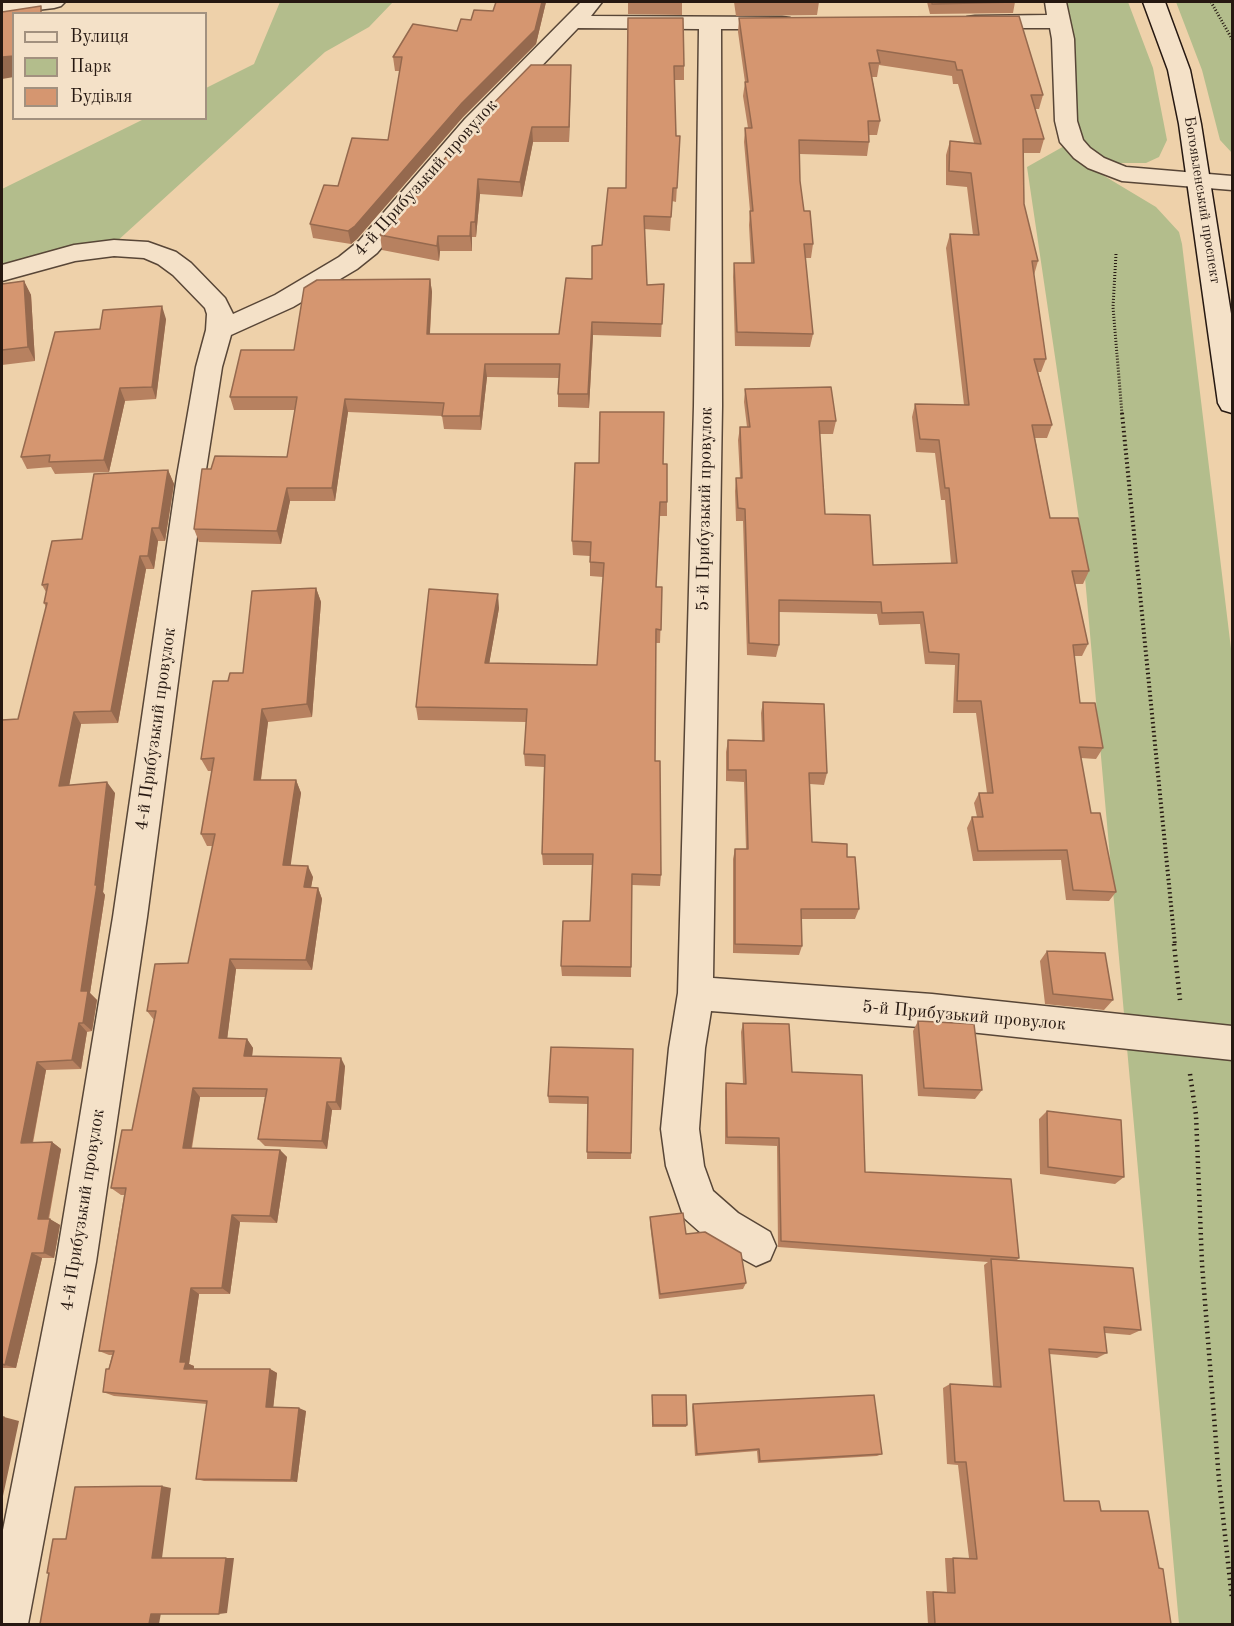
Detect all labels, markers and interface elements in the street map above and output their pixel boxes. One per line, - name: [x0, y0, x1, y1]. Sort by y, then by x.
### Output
- legend: [12, 12, 207, 120]
- text: Вулиця: [70, 28, 129, 46]
- text: Парк: [70, 58, 111, 76]
- text: Будівля: [70, 88, 132, 106]
- street label: 4-й Прибузький провулок: [350, 95, 502, 261]
- street label: Богоявленський проспект: [1180, 115, 1224, 285]
- street label: 5-й Прибузький провулок: [692, 407, 718, 611]
- street label: 4-й Прибузький провулок: [131, 626, 181, 832]
- street label: 5-й Прибузький провулок: [861, 996, 1067, 1036]
- street label: 4-й Прибузький провулок: [56, 1107, 110, 1313]

